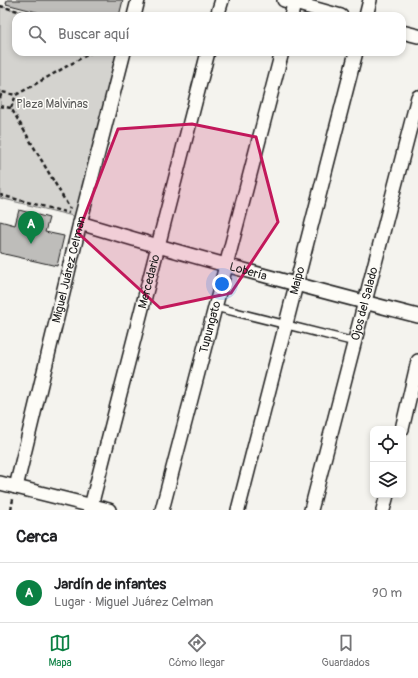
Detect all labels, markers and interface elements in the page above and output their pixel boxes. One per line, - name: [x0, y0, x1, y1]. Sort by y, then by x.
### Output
- search box: [12, 12, 406, 56]
- icon: search: [26, 23, 48, 45]
- text: Buscar aquí: [58, 25, 130, 44]
- park label: Plaza Malvinas: [16, 97, 88, 112]
- pin: A: [18, 211, 44, 244]
- street label: Miguel Juárez Celman: [49, 214, 89, 324]
- street label: Mercedario: [135, 252, 163, 310]
- street label: Lobería: [228, 259, 269, 284]
- street label: Maipo: [286, 264, 308, 296]
- street label: Ojos del Salado: [348, 265, 381, 342]
- your location: [212, 274, 232, 294]
- street label: Tupungato: [196, 299, 224, 355]
- map controls: [370, 426, 406, 498]
- button: locate: [370, 426, 406, 462]
- button: layers: [370, 462, 406, 498]
- text: Cerca: [16, 526, 57, 547]
- text: Jardín de infantes: [54, 575, 166, 594]
- text: A: [25, 585, 33, 601]
- text: 90 m: [372, 585, 402, 601]
- text: Lugar · Miguel Juárez Celman: [54, 594, 213, 610]
- tab: Mapa: [48, 632, 72, 669]
- tab: Cómo llegar: [169, 632, 225, 669]
- tab: Guardados: [321, 632, 370, 669]

